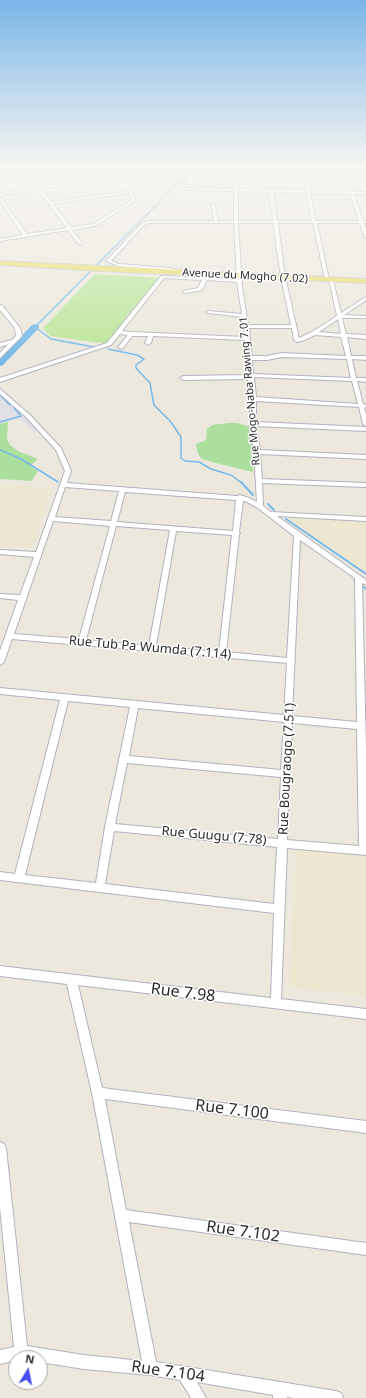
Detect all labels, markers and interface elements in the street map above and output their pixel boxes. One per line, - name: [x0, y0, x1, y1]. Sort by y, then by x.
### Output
- street label: Avenue du Mogho (7.02): [182, 266, 308, 286]
- street label: Rue Mogo-Naba Rawing 7.01: [237, 316, 263, 466]
- street label: Rue Tub Pa Wumda (7.114): [68, 633, 232, 663]
- street label: Rue Bougraogo (7.51): [276, 703, 298, 835]
- street label: Rue Guugu (7.78): [161, 824, 267, 848]
- street label: Rue 7.98: [150, 980, 216, 1006]
- street label: Rue 7.100: [194, 1096, 270, 1124]
- street label: Rue 7.102: [205, 1217, 281, 1247]
- north arrow: [8, 1350, 48, 1390]
- text: N: [24, 1351, 36, 1367]
- street label: Rue 7.104: [130, 1357, 206, 1387]

